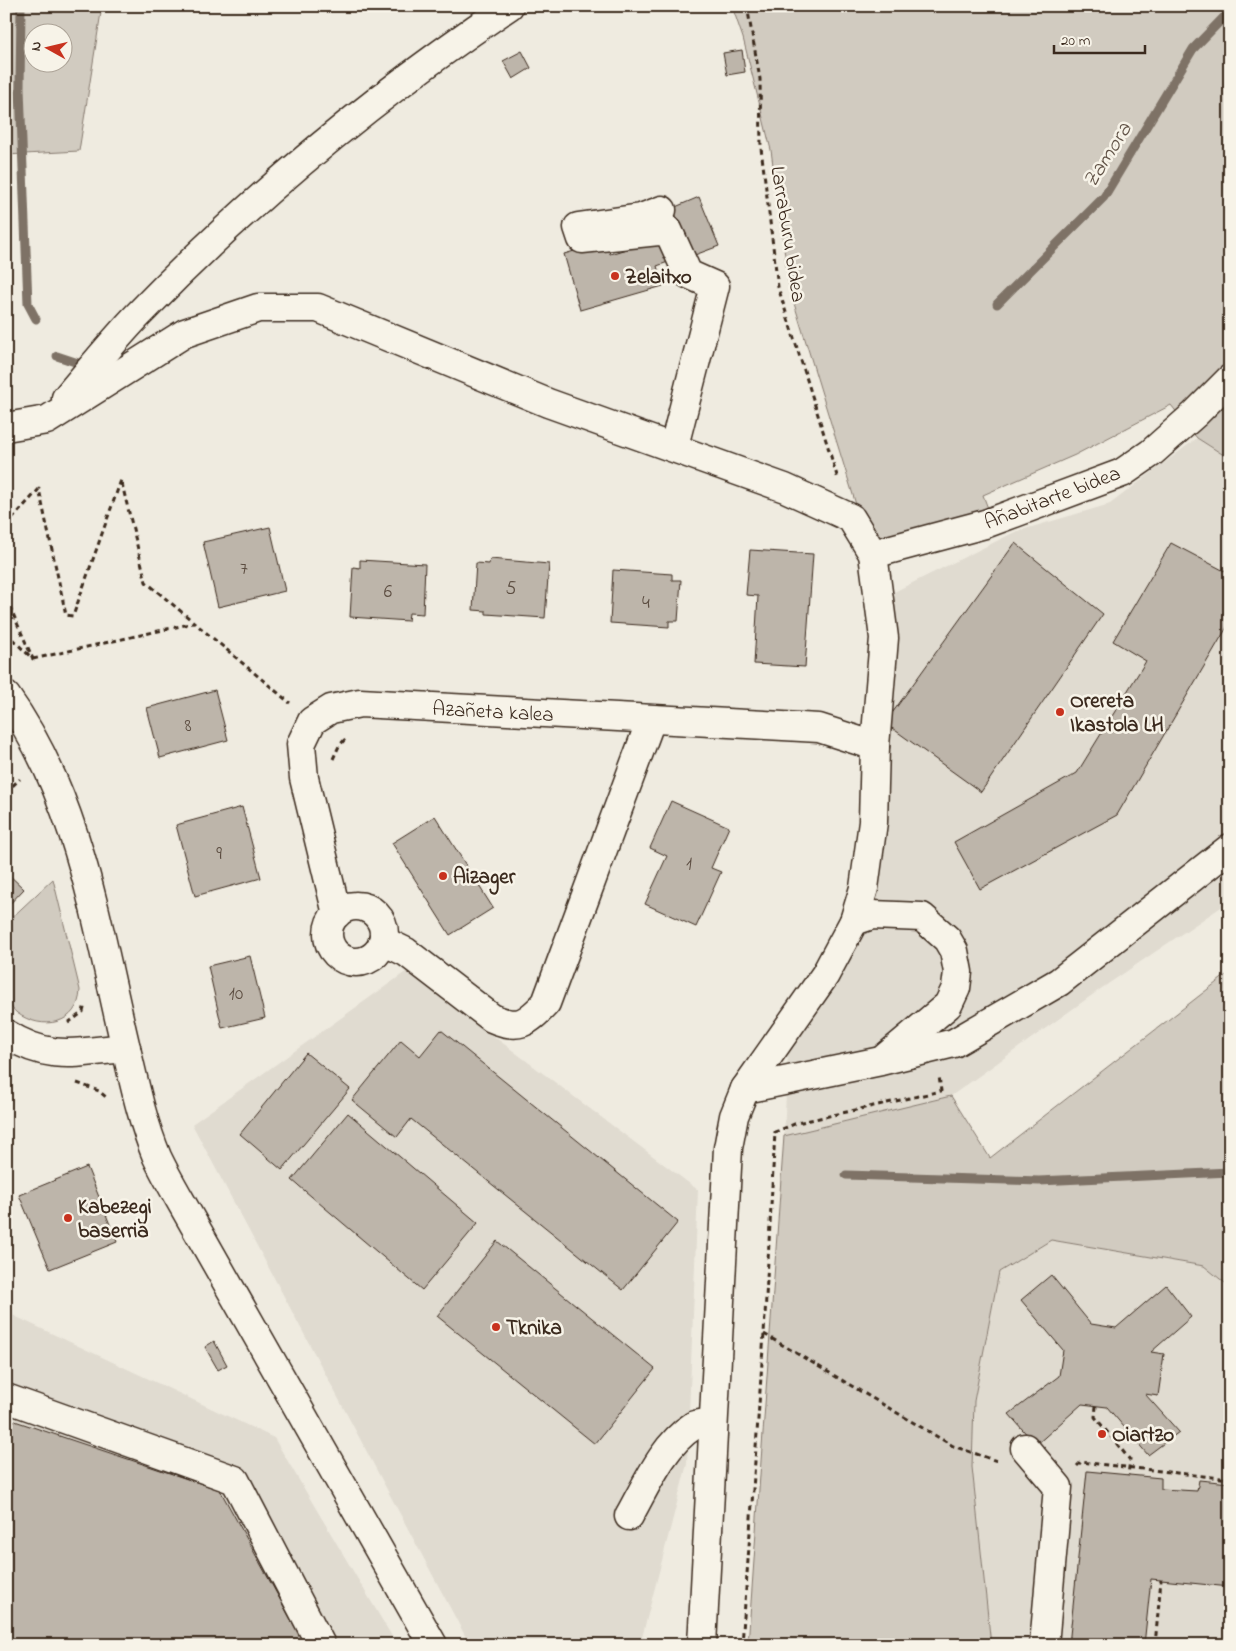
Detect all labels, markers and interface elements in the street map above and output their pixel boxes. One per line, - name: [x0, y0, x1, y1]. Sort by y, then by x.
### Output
- north arrow: [22, 22, 72, 72]
- scale bar: [1054, 22, 1145, 54]
- text: 20 m: [1061, 30, 1091, 52]
- text: N: [26, 40, 48, 53]
- water label: Zamora: [1076, 116, 1142, 194]
- street label: Larraburu bidea: [761, 164, 813, 305]
- place label: Zelaitxo: [625, 263, 692, 293]
- marker: Zelaitxo: [609, 270, 621, 282]
- street label: Añabitarte bidea: [980, 459, 1125, 539]
- house number: 7: [240, 556, 248, 583]
- house number: 5: [506, 576, 517, 603]
- house number: 6: [384, 579, 392, 606]
- house number: 4: [642, 590, 650, 617]
- place label: Orereta Ikastola LH: [1070, 687, 1164, 741]
- street label: Azañeta kalea: [432, 695, 554, 731]
- marker: Orereta Ikastola LH: [1054, 706, 1066, 718]
- house number: 8: [184, 713, 192, 740]
- house number: 9: [216, 841, 222, 868]
- house number: 1: [686, 851, 692, 878]
- place label: Aizager: [453, 863, 516, 895]
- marker: Aizager: [437, 870, 449, 882]
- house number: 10: [229, 981, 243, 1008]
- place label: Kabezegi baserria: [78, 1193, 152, 1247]
- marker: Kabezegi baserria: [62, 1212, 74, 1224]
- place label: Tknika: [506, 1314, 562, 1344]
- marker: Tknika: [490, 1321, 502, 1333]
- place label: Oiartzo: [1112, 1421, 1174, 1451]
- marker: Oiartzo: [1096, 1428, 1108, 1440]

